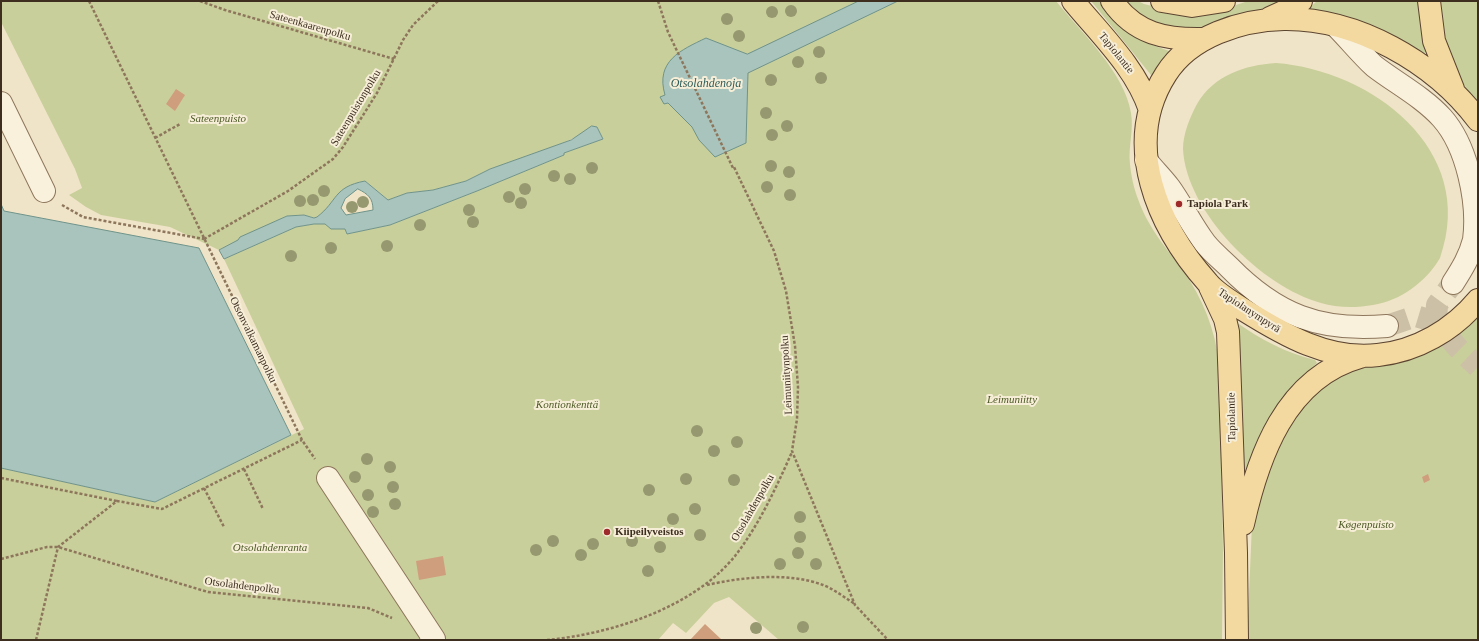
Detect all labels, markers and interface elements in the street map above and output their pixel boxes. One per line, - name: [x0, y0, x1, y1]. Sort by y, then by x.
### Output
- street label: Sateenkaarenpolku: [268, 8, 352, 44]
- street label: Tapiolantie: [1095, 30, 1137, 76]
- street label: Sateenpuistonpolku: [328, 67, 384, 149]
- water label: Otsolahdenoja: [671, 77, 741, 91]
- park label: Sateenpuisto: [190, 112, 246, 126]
- place label: Tapiola Park: [1187, 197, 1248, 211]
- marker: Tapiola Park: [1174, 199, 1184, 209]
- street label: Tapiolanympyrä: [1215, 286, 1283, 336]
- street label: Otsonvalkamanpolku: [226, 295, 280, 385]
- street label: Leimuniitynpolku: [778, 335, 796, 415]
- street label: Tapiolantie: [1225, 392, 1239, 442]
- park label: Leimuniitty: [987, 393, 1037, 407]
- park label: Kontionkenttä: [536, 398, 598, 412]
- street label: Otsolahdenpolku: [728, 472, 778, 544]
- park label: Køgenpuisto: [1338, 518, 1394, 532]
- place label: Kiipeilyveistos: [615, 525, 683, 539]
- marker: Kiipeilyveistos: [602, 527, 612, 537]
- park label: Otsolahdenranta: [233, 541, 307, 555]
- street label: Otsolahdenpolku: [204, 575, 280, 597]

